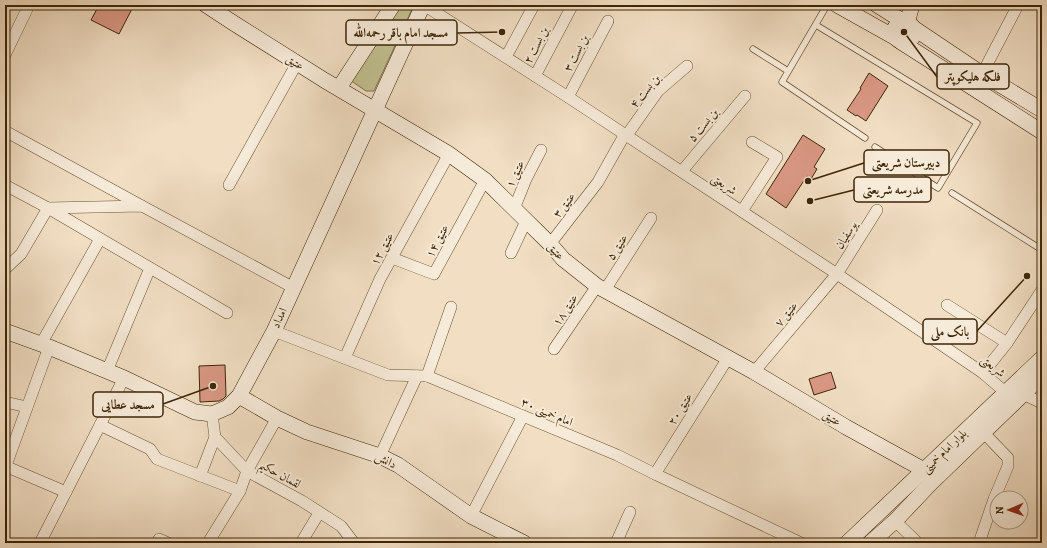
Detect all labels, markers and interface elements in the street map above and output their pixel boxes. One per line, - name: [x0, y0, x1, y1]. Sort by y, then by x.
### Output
- callout: مسجد امام باقر رحمه‌الله: [346, 20, 457, 45]
- text: مسجد امام باقر رحمه‌الله: [354, 22, 448, 44]
- street label: بن بست ۲: [520, 23, 553, 66]
- street label: بن بست ۳: [560, 31, 593, 74]
- street label: عتیق: [283, 50, 307, 74]
- callout: فلکه هلیکوپتر: [937, 64, 1009, 89]
- text: فلکه هلیکوپتر: [943, 68, 1001, 86]
- street label: بن بست ۴: [626, 70, 664, 111]
- street label: بن بست ۵: [684, 104, 722, 145]
- callout: دبیرستان شریعتی: [864, 150, 949, 175]
- text: دبیرستان شریعتی: [872, 154, 940, 172]
- street label: عتیق ۱: [502, 158, 528, 190]
- street label: شریعتی: [708, 170, 740, 199]
- callout: مدرسه شریعتی: [854, 177, 931, 202]
- text: مدرسه شریعتی: [863, 181, 923, 199]
- street label: عتیق ۳: [549, 189, 579, 221]
- street label: یوسفیان: [831, 217, 861, 252]
- street label: عتیق ۱۴: [422, 221, 452, 260]
- street label: عتیق ۱۲: [366, 229, 398, 268]
- street label: عتیق ۵: [603, 231, 632, 263]
- street label: عتیق: [544, 239, 568, 264]
- street label: عتیق ۱۸: [548, 291, 582, 329]
- street label: عتیق ۷: [771, 298, 801, 330]
- street label: امداد: [267, 305, 291, 331]
- callout: بانک ملی: [923, 319, 977, 344]
- text: بانک ملی: [930, 323, 970, 342]
- street label: شریعتی: [977, 351, 1009, 382]
- street label: عتیق ۲۰: [664, 390, 696, 428]
- callout: مسجد عطایی: [93, 392, 163, 417]
- street label: امام خمینی ۳۰: [518, 394, 576, 433]
- text: مسجد عطایی: [100, 396, 155, 413]
- street label: عتیق: [820, 406, 844, 430]
- street label: بلوار امام خمینی: [918, 425, 972, 479]
- street label: دانش: [372, 448, 400, 473]
- street label: لقمان حکیم: [254, 456, 304, 495]
- north arrow: [989, 490, 1029, 530]
- text: N: [992, 506, 1007, 515]

